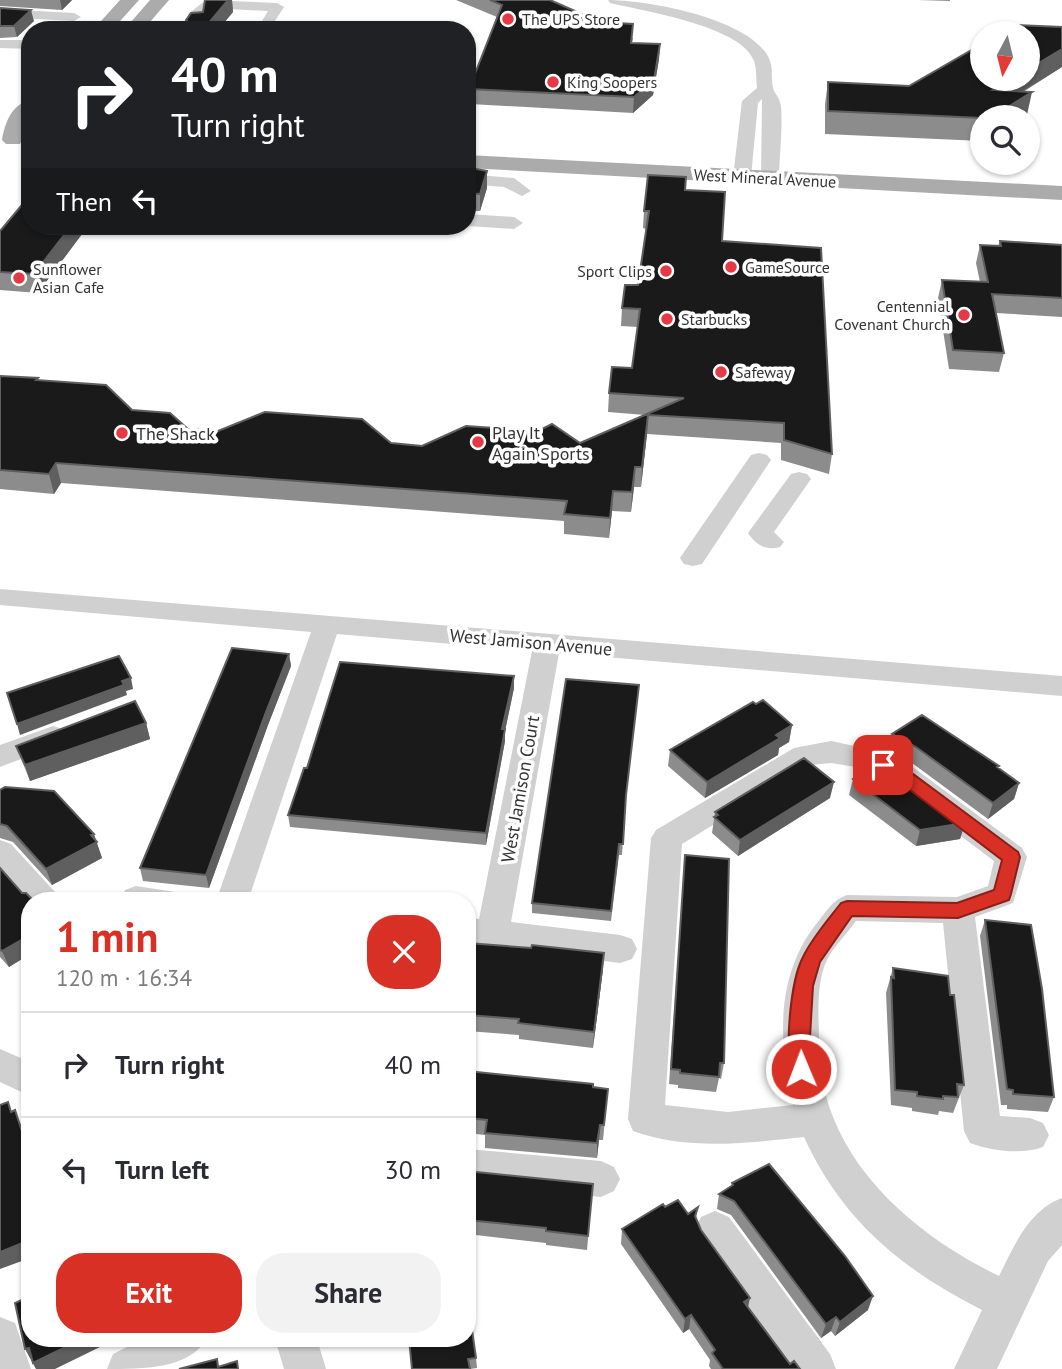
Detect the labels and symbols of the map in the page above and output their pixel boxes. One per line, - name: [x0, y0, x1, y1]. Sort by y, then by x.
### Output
- place label: The UPS Store: [522, 9, 620, 29]
- marker: The UPS Store: [500, 11, 516, 27]
- north arrow: [970, 21, 1040, 91]
- place label: King Soopers: [567, 72, 658, 92]
- marker: King Soopers: [545, 74, 561, 90]
- street label: West Mineral Avenue: [693, 164, 837, 192]
- place label: GameSource: [745, 257, 830, 277]
- place label: Sunflower Asian Cafe: [33, 259, 104, 297]
- marker: GameSource: [723, 259, 739, 275]
- place label: Sport Clips: [577, 261, 652, 281]
- marker: Sport Clips: [658, 263, 674, 279]
- marker: Sunflower Asian Cafe: [11, 270, 27, 286]
- place label: Centennial Covenant Church: [834, 296, 950, 334]
- marker: Centennial Covenant Church: [956, 307, 972, 323]
- place label: Starbucks: [681, 309, 747, 329]
- marker: Starbucks: [659, 311, 675, 327]
- place label: Safeway: [735, 362, 792, 382]
- marker: Safeway: [713, 364, 729, 380]
- place label: Play It Again Sports: [492, 421, 590, 465]
- place label: The Shack: [136, 422, 215, 445]
- marker: The Shack: [114, 425, 130, 441]
- marker: Play It Again Sports: [470, 434, 486, 450]
- street label: West Jamison Avenue: [449, 623, 613, 661]
- street label: West Jamison Court: [496, 714, 544, 864]
- pin: [853, 735, 913, 795]
- position arrow: [764, 1032, 838, 1106]

